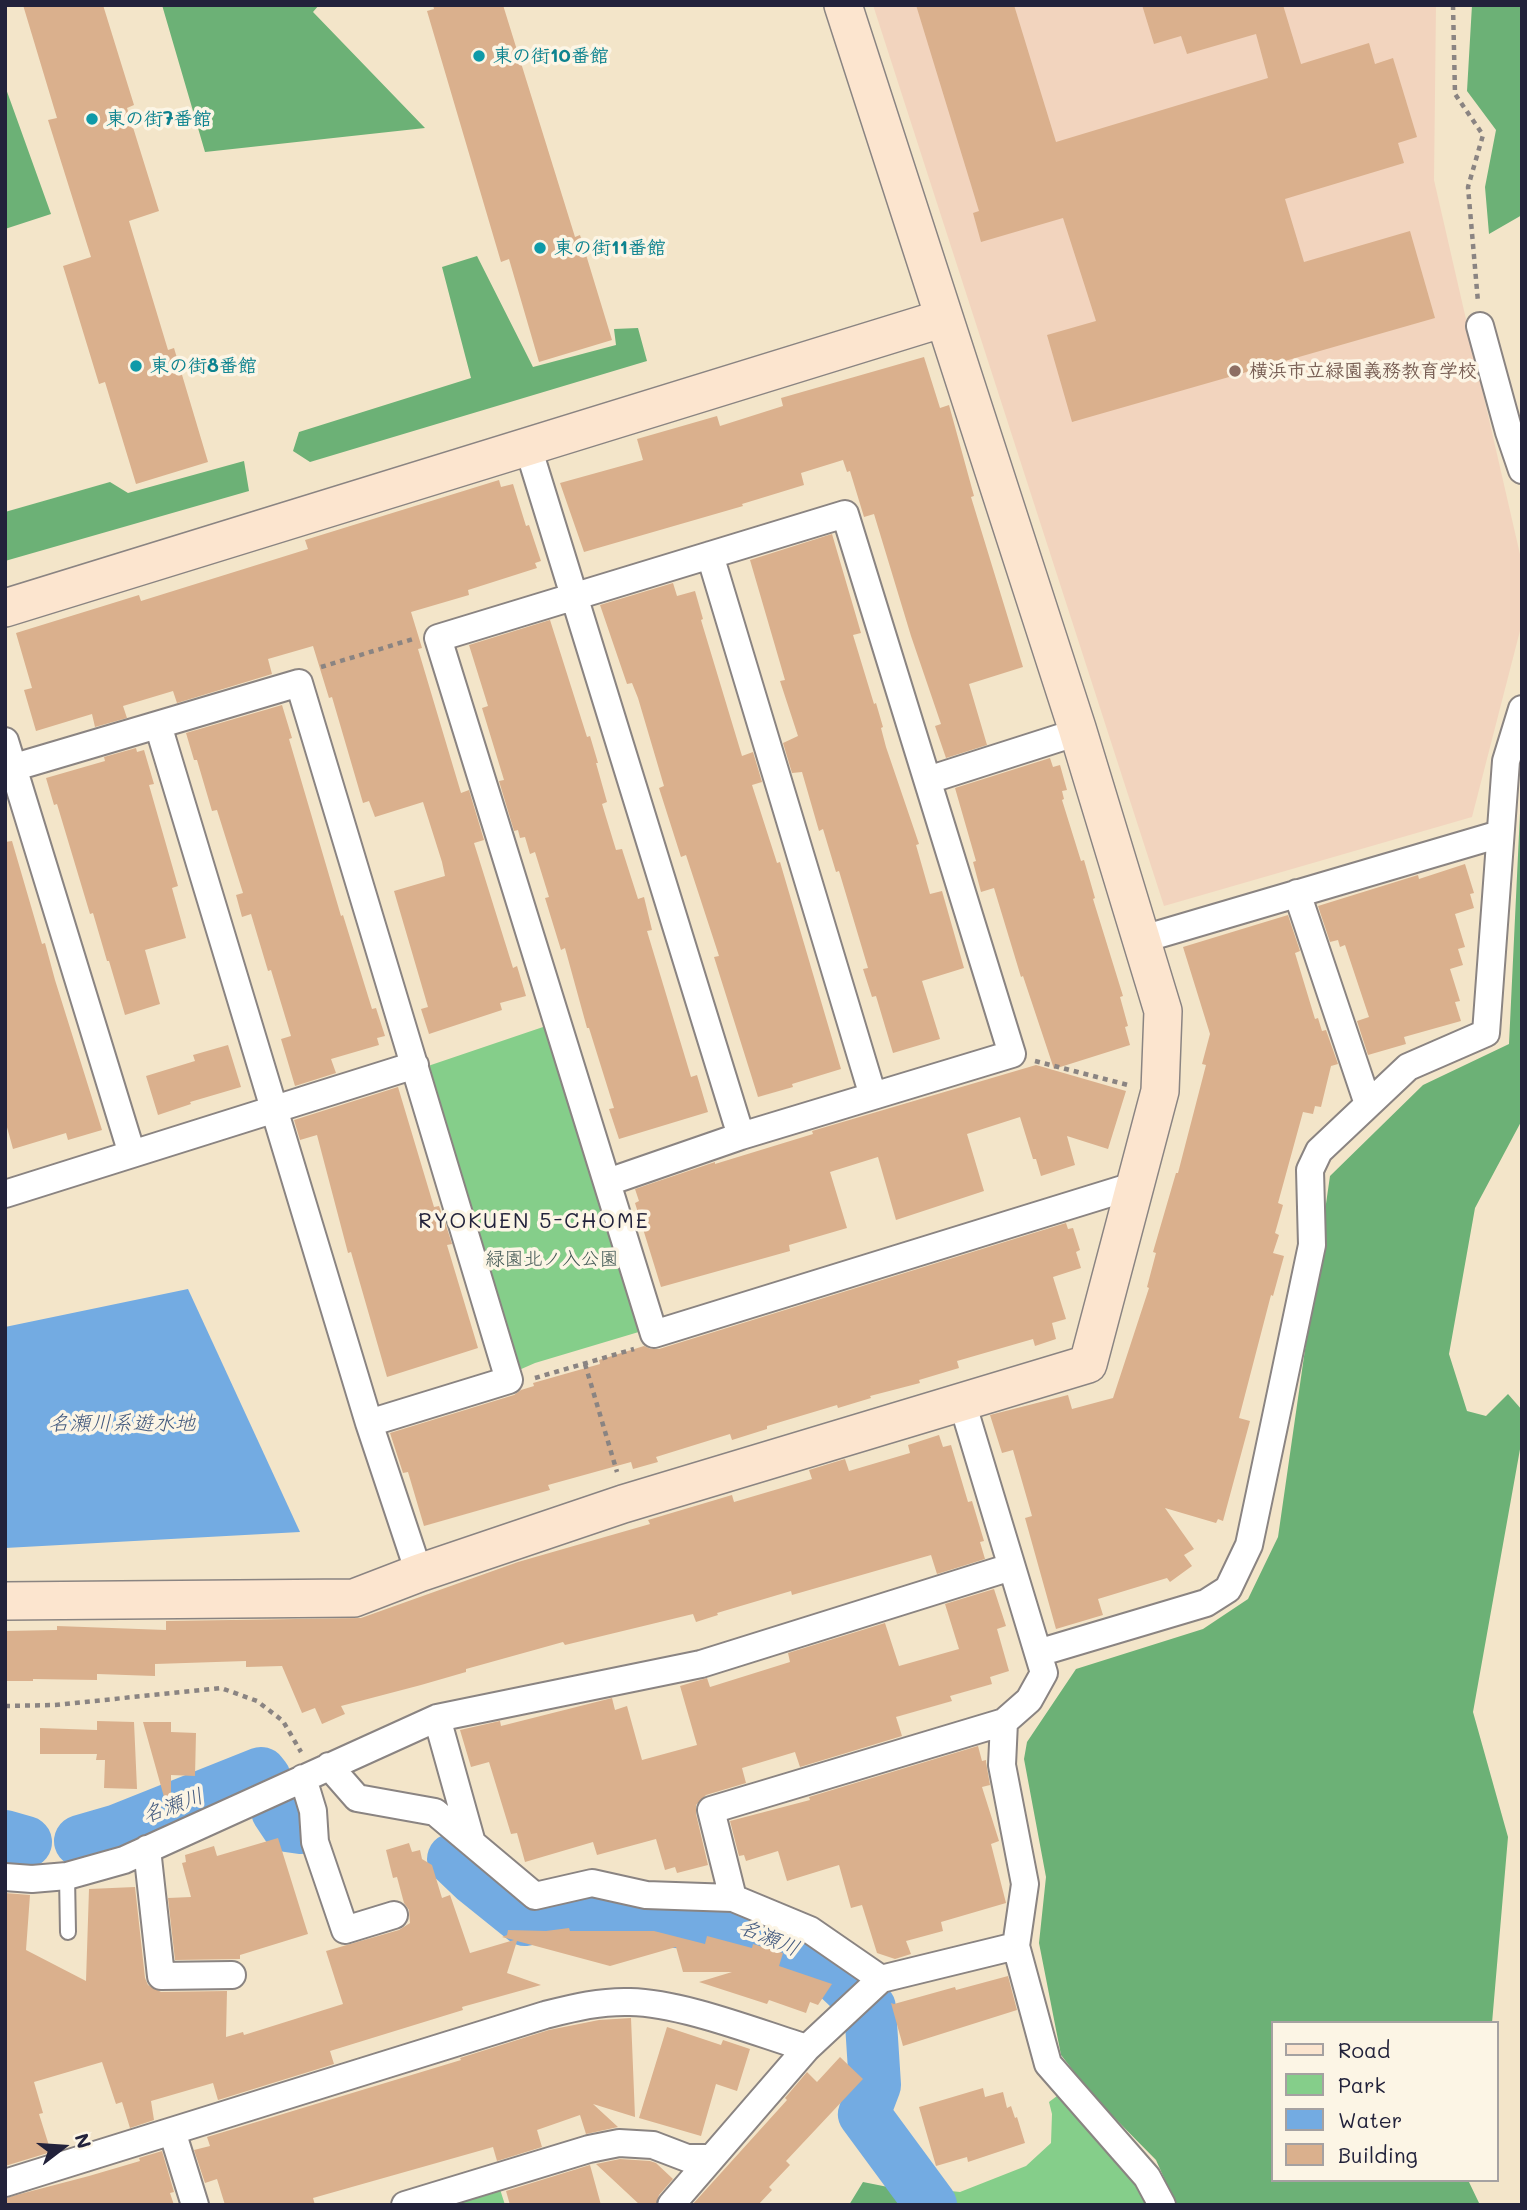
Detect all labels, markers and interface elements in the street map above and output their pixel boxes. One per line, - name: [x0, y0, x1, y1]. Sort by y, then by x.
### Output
- place label: 東の街10番館: [493, 45, 609, 67]
- marker: 東の街10番館: [471, 48, 487, 64]
- place label: 東の街7番館: [106, 108, 212, 130]
- marker: 東の街7番館: [84, 111, 100, 127]
- place label: 東の街11番館: [554, 237, 666, 259]
- marker: 東の街11番館: [532, 240, 548, 256]
- place label: 東の街8番館: [150, 355, 257, 377]
- marker: 東の街8番館: [128, 358, 144, 374]
- place label: 横浜市立緑園義務教育学校: [1249, 360, 1477, 382]
- marker: 横浜市立緑園義務教育学校: [1227, 363, 1243, 379]
- district label: RYOKUEN 5-CHOME: [420, 1209, 648, 1235]
- park label: 緑園北ノ入公園: [486, 1248, 618, 1270]
- water label: 名瀬川系遊水地: [49, 1411, 195, 1437]
- water label: 名瀬川: [139, 1783, 207, 1829]
- water label: 名瀬川: [735, 1914, 803, 1962]
- legend: [1272, 2021, 1499, 2182]
- text: Road: [1338, 2036, 1390, 2063]
- text: Park: [1338, 2071, 1386, 2098]
- text: Water: [1338, 2106, 1402, 2133]
- north arrow: [28, 2112, 98, 2182]
- text: N: [69, 2130, 98, 2151]
- text: Building: [1338, 2141, 1418, 2168]

